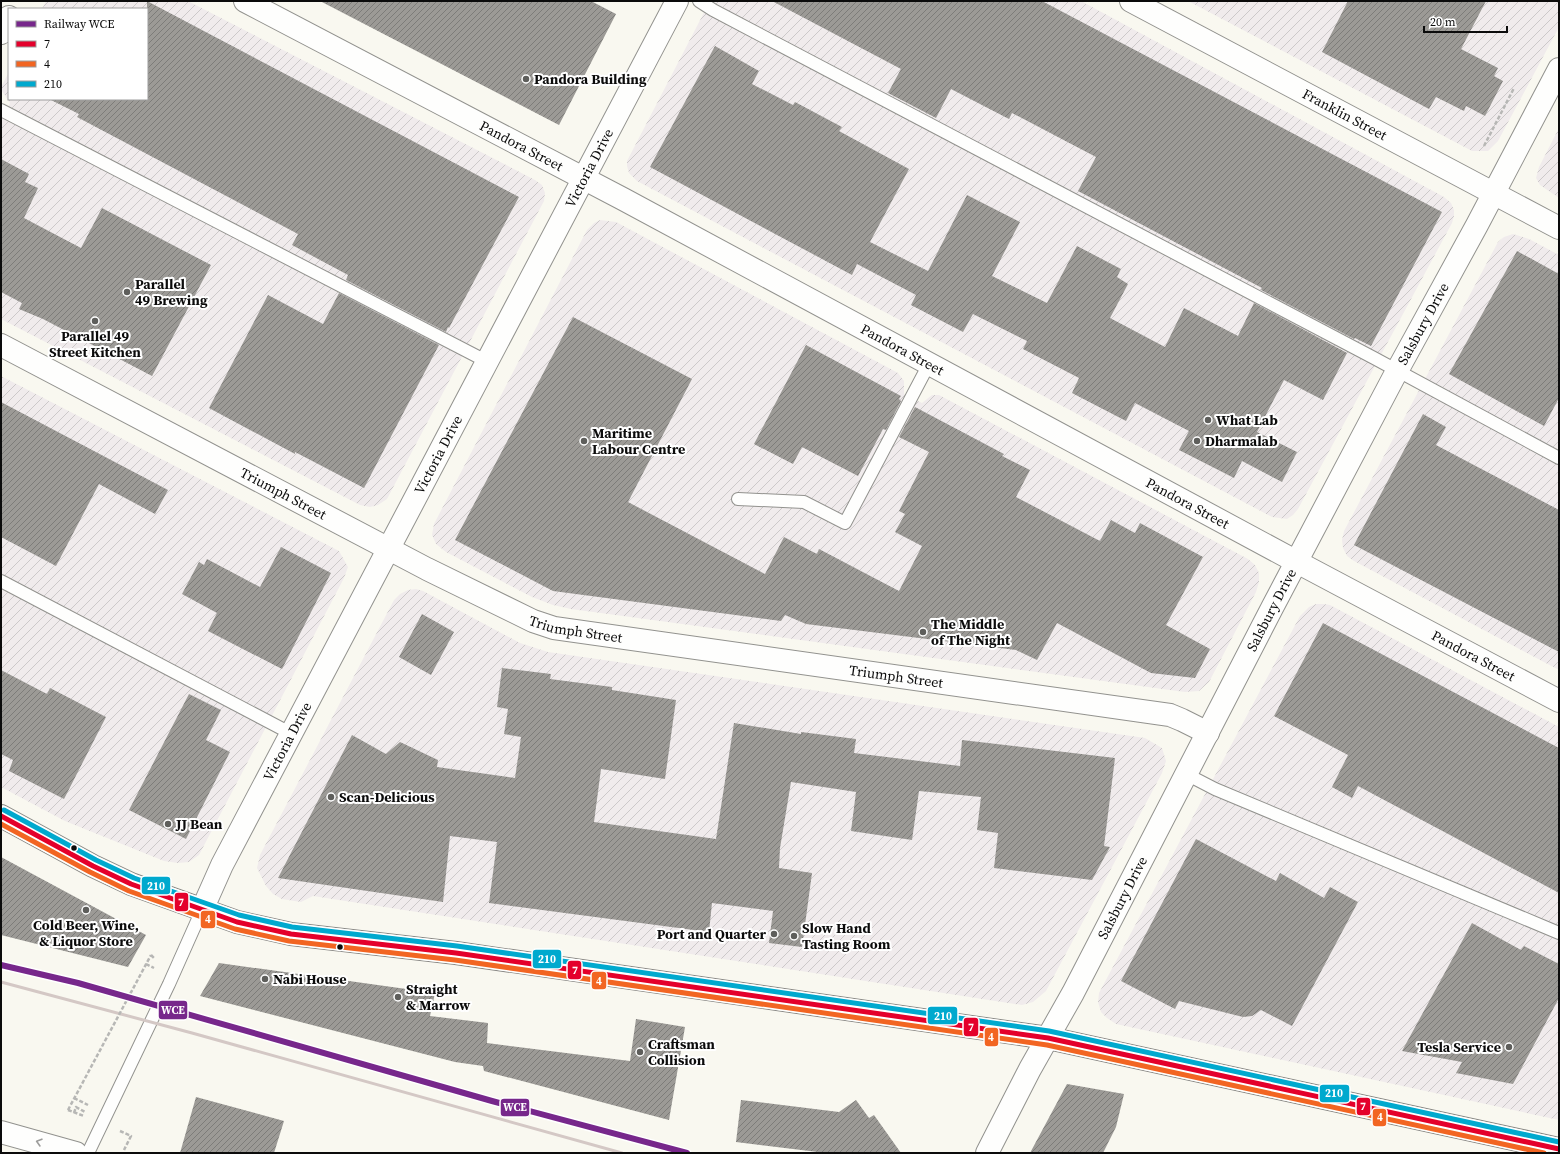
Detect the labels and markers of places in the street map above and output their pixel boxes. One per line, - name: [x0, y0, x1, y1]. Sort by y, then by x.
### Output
- place label: Pandora Building: [534, 69, 647, 89]
- marker: Pandora Building: [521, 74, 531, 84]
- place label: Parallel 49 Brewing: [135, 274, 208, 310]
- marker: Parallel 49 Brewing: [122, 287, 132, 297]
- marker: Parallel 49 Street Kitchen: [90, 316, 100, 326]
- place label: Parallel 49 Street Kitchen: [49, 326, 141, 362]
- place label: What Lab: [1216, 410, 1278, 430]
- marker: What Lab: [1203, 415, 1213, 425]
- place label: Maritime Labour Centre: [592, 423, 685, 459]
- place label: Dharmalab: [1205, 431, 1278, 451]
- marker: Maritime Labour Centre: [579, 436, 589, 446]
- marker: Dharmalab: [1192, 436, 1202, 446]
- place label: The Middle of The Night: [931, 614, 1011, 650]
- marker: The Middle of The Night: [918, 627, 928, 637]
- place label: Scan-Delicious: [339, 787, 435, 807]
- marker: Scan-Delicious: [326, 792, 336, 802]
- place label: JJ Bean: [175, 814, 223, 834]
- marker: JJ Bean: [163, 819, 173, 829]
- unlabelled marker: [69, 843, 79, 853]
- marker: Cold Beer, Wine, & Liquor Store: [81, 905, 91, 915]
- place label: Cold Beer, Wine, & Liquor Store: [33, 915, 139, 951]
- place label: Slow Hand Tasting Room: [802, 918, 891, 954]
- place label: Port and Quarter: [657, 924, 766, 944]
- marker: Port and Quarter: [769, 929, 779, 939]
- marker: Slow Hand Tasting Room: [789, 931, 799, 941]
- unlabelled marker: [335, 942, 345, 952]
- place label: Nabi House: [273, 969, 346, 989]
- marker: Nabi House: [260, 974, 270, 984]
- place label: Straight & Marrow: [406, 979, 470, 1015]
- marker: Straight & Marrow: [393, 992, 403, 1002]
- place label: Craftsman Collision: [648, 1034, 715, 1070]
- place label: Tesla Service: [1417, 1037, 1501, 1057]
- marker: Tesla Service: [1504, 1042, 1514, 1052]
- marker: Craftsman Collision: [635, 1047, 645, 1057]

